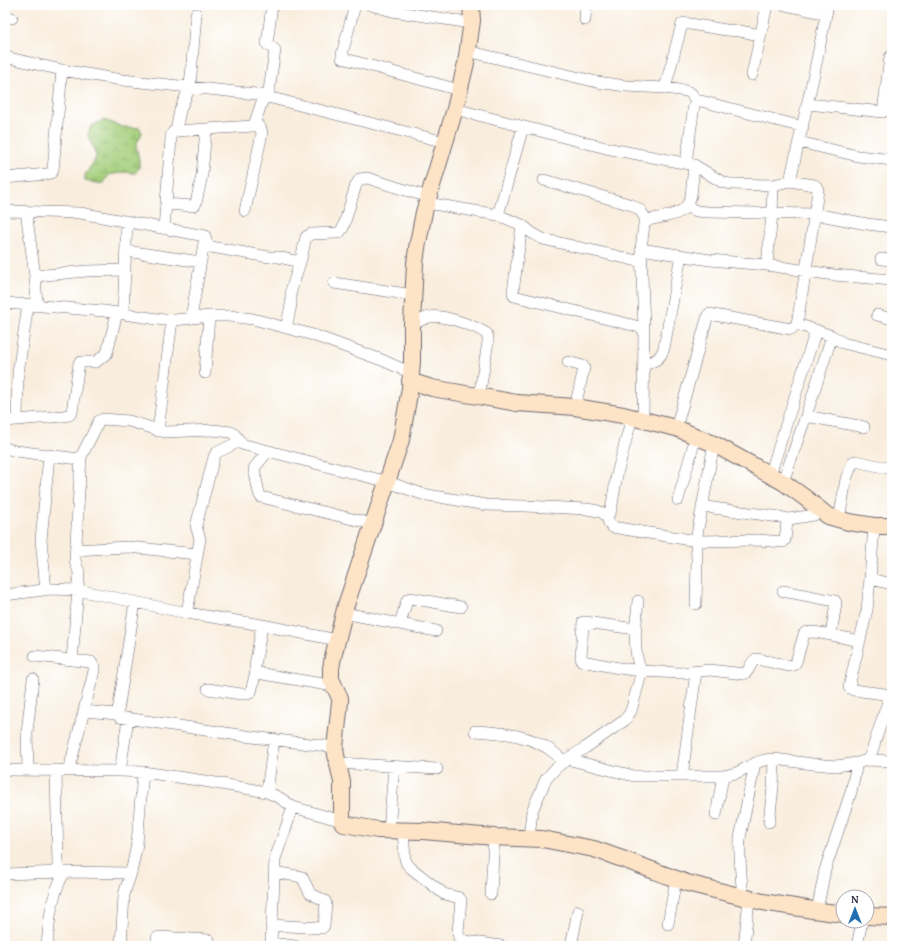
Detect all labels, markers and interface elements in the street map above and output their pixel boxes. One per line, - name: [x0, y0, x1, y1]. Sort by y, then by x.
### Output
- north arrow: [835, 889, 875, 929]
- text: N: [851, 891, 859, 907]

